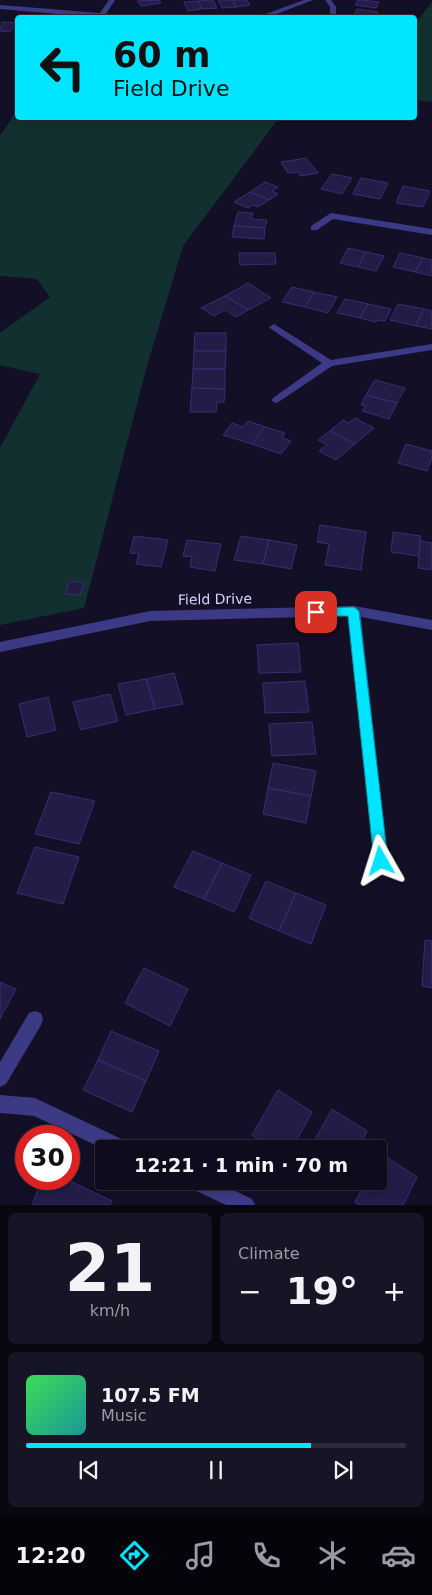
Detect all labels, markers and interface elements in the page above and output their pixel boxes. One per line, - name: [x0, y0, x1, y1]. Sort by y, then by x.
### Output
- icon: left: [30, 35, 95, 100]
- text: 60 m: [113, 35, 210, 75]
- text: Field Drive: [113, 76, 229, 101]
- street label: Field Drive: [178, 590, 252, 608]
- pin: [295, 591, 337, 633]
- icon: arrive: [302, 598, 330, 626]
- position arrow: [354, 834, 406, 886]
- speed limit sign: 30: [15, 1125, 80, 1190]
- text: 12:21 · 1 min · 70 m: [134, 1154, 348, 1176]
- text: 21: [65, 1231, 155, 1306]
- text: Climate: [238, 1244, 300, 1263]
- text: 19°: [286, 1269, 358, 1313]
- text: −: [238, 1275, 261, 1308]
- text: +: [383, 1275, 406, 1308]
- text: km/h: [90, 1301, 130, 1320]
- text: 107.5 FM: [101, 1384, 200, 1406]
- text: Music: [101, 1406, 147, 1425]
- icon: previous: [75, 1456, 103, 1484]
- icon: pause: [202, 1456, 230, 1484]
- icon: next: [329, 1456, 357, 1484]
- icon: directions: [117, 1538, 152, 1573]
- icon: music: [183, 1538, 218, 1573]
- icon: phone: [249, 1538, 284, 1573]
- icon: climate: [315, 1538, 350, 1573]
- icon: car: [381, 1538, 416, 1573]
- text: 12:20: [16, 1543, 86, 1568]

